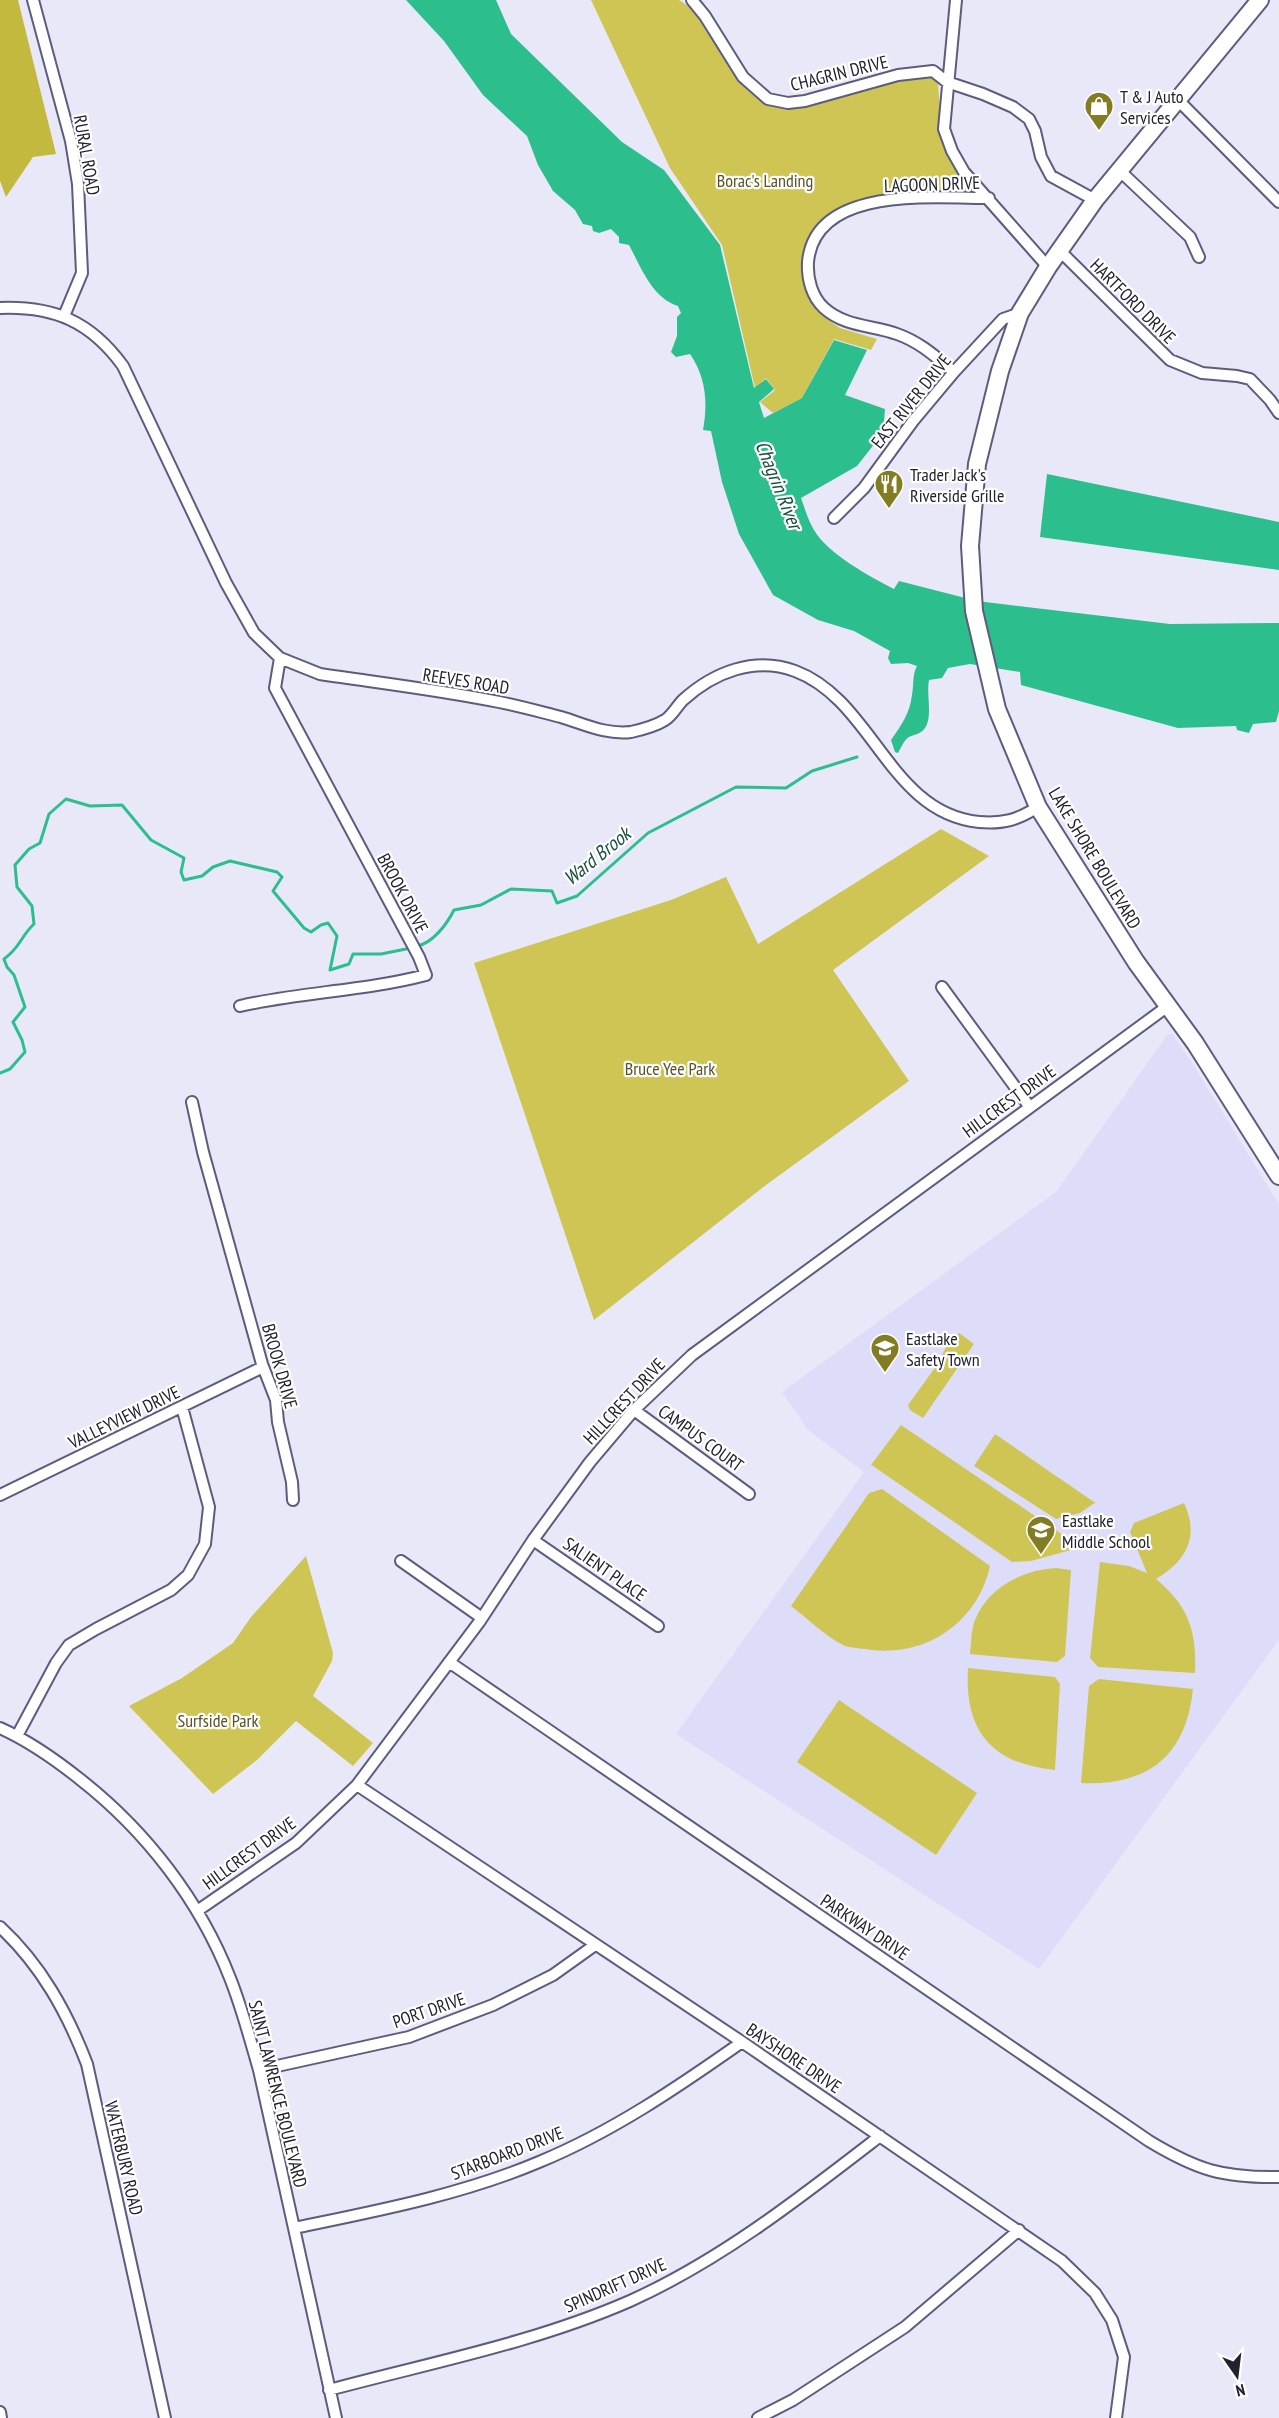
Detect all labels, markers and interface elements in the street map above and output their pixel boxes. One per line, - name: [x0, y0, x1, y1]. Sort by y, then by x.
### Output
- street label: CHAGRIN DRIVE: [788, 50, 890, 96]
- place label: T & J Auto Services: [1120, 85, 1184, 129]
- shop icon: T & J Auto Services: [1083, 90, 1115, 132]
- street label: RURAL ROAD: [69, 113, 105, 197]
- park label: Borac's Landing: [717, 169, 813, 192]
- street label: LAGOON DRIVE: [884, 171, 980, 197]
- street label: HARTFORD DRIVE: [1085, 253, 1181, 349]
- street label: EAST RIVER DRIVE: [866, 349, 956, 453]
- water label: Chagrin River: [750, 437, 809, 535]
- place label: Trader Jack's Riverside Grille: [910, 463, 1004, 507]
- restaurant icon: Trader Jack's Riverside Grille: [873, 468, 905, 510]
- street label: REEVES ROAD: [421, 663, 511, 699]
- street label: LAKE SHORE BOULEVARD: [1044, 783, 1146, 933]
- water label: Ward Brook: [558, 820, 638, 891]
- street label: BROOK DRIVE: [372, 849, 434, 937]
- park label: Bruce Yee Park: [625, 1057, 715, 1080]
- street label: HILLCREST DRIVE: [958, 1059, 1060, 1143]
- street label: BROOK DRIVE: [257, 1321, 303, 1411]
- place label: Eastlake Safety Town: [906, 1327, 980, 1371]
- school or university icon: Eastlake Safety Town: [869, 1332, 901, 1374]
- street label: HILLCREST DRIVE: [578, 1353, 670, 1449]
- street label: VALLEYVIEW DRIVE: [64, 1380, 183, 1454]
- street label: CAMPUS COURT: [654, 1399, 748, 1477]
- place label: Eastlake Middle School: [1062, 1509, 1151, 1553]
- school or university icon: Eastlake Middle School: [1025, 1514, 1057, 1556]
- street label: SALIENT PLACE: [559, 1532, 651, 1606]
- park label: Surfside Park: [178, 1709, 258, 1732]
- street label: HILLCREST DRIVE: [198, 1811, 300, 1895]
- street label: PARKWAY DRIVE: [816, 1889, 914, 1965]
- street label: PORT DRIVE: [390, 1987, 468, 2033]
- street label: SAINT LAWRENCE BOULEVARD: [244, 1998, 312, 2190]
- street label: BAYSHORE DRIVE: [742, 2018, 846, 2098]
- street label: WATERBURY ROAD: [100, 2099, 148, 2217]
- street label: STARBOARD DRIVE: [447, 2121, 567, 2185]
- street label: SPINDRIFT DRIVE: [561, 2252, 669, 2318]
- north arrow: [1207, 2346, 1267, 2406]
- text: N: [1234, 2380, 1247, 2401]

